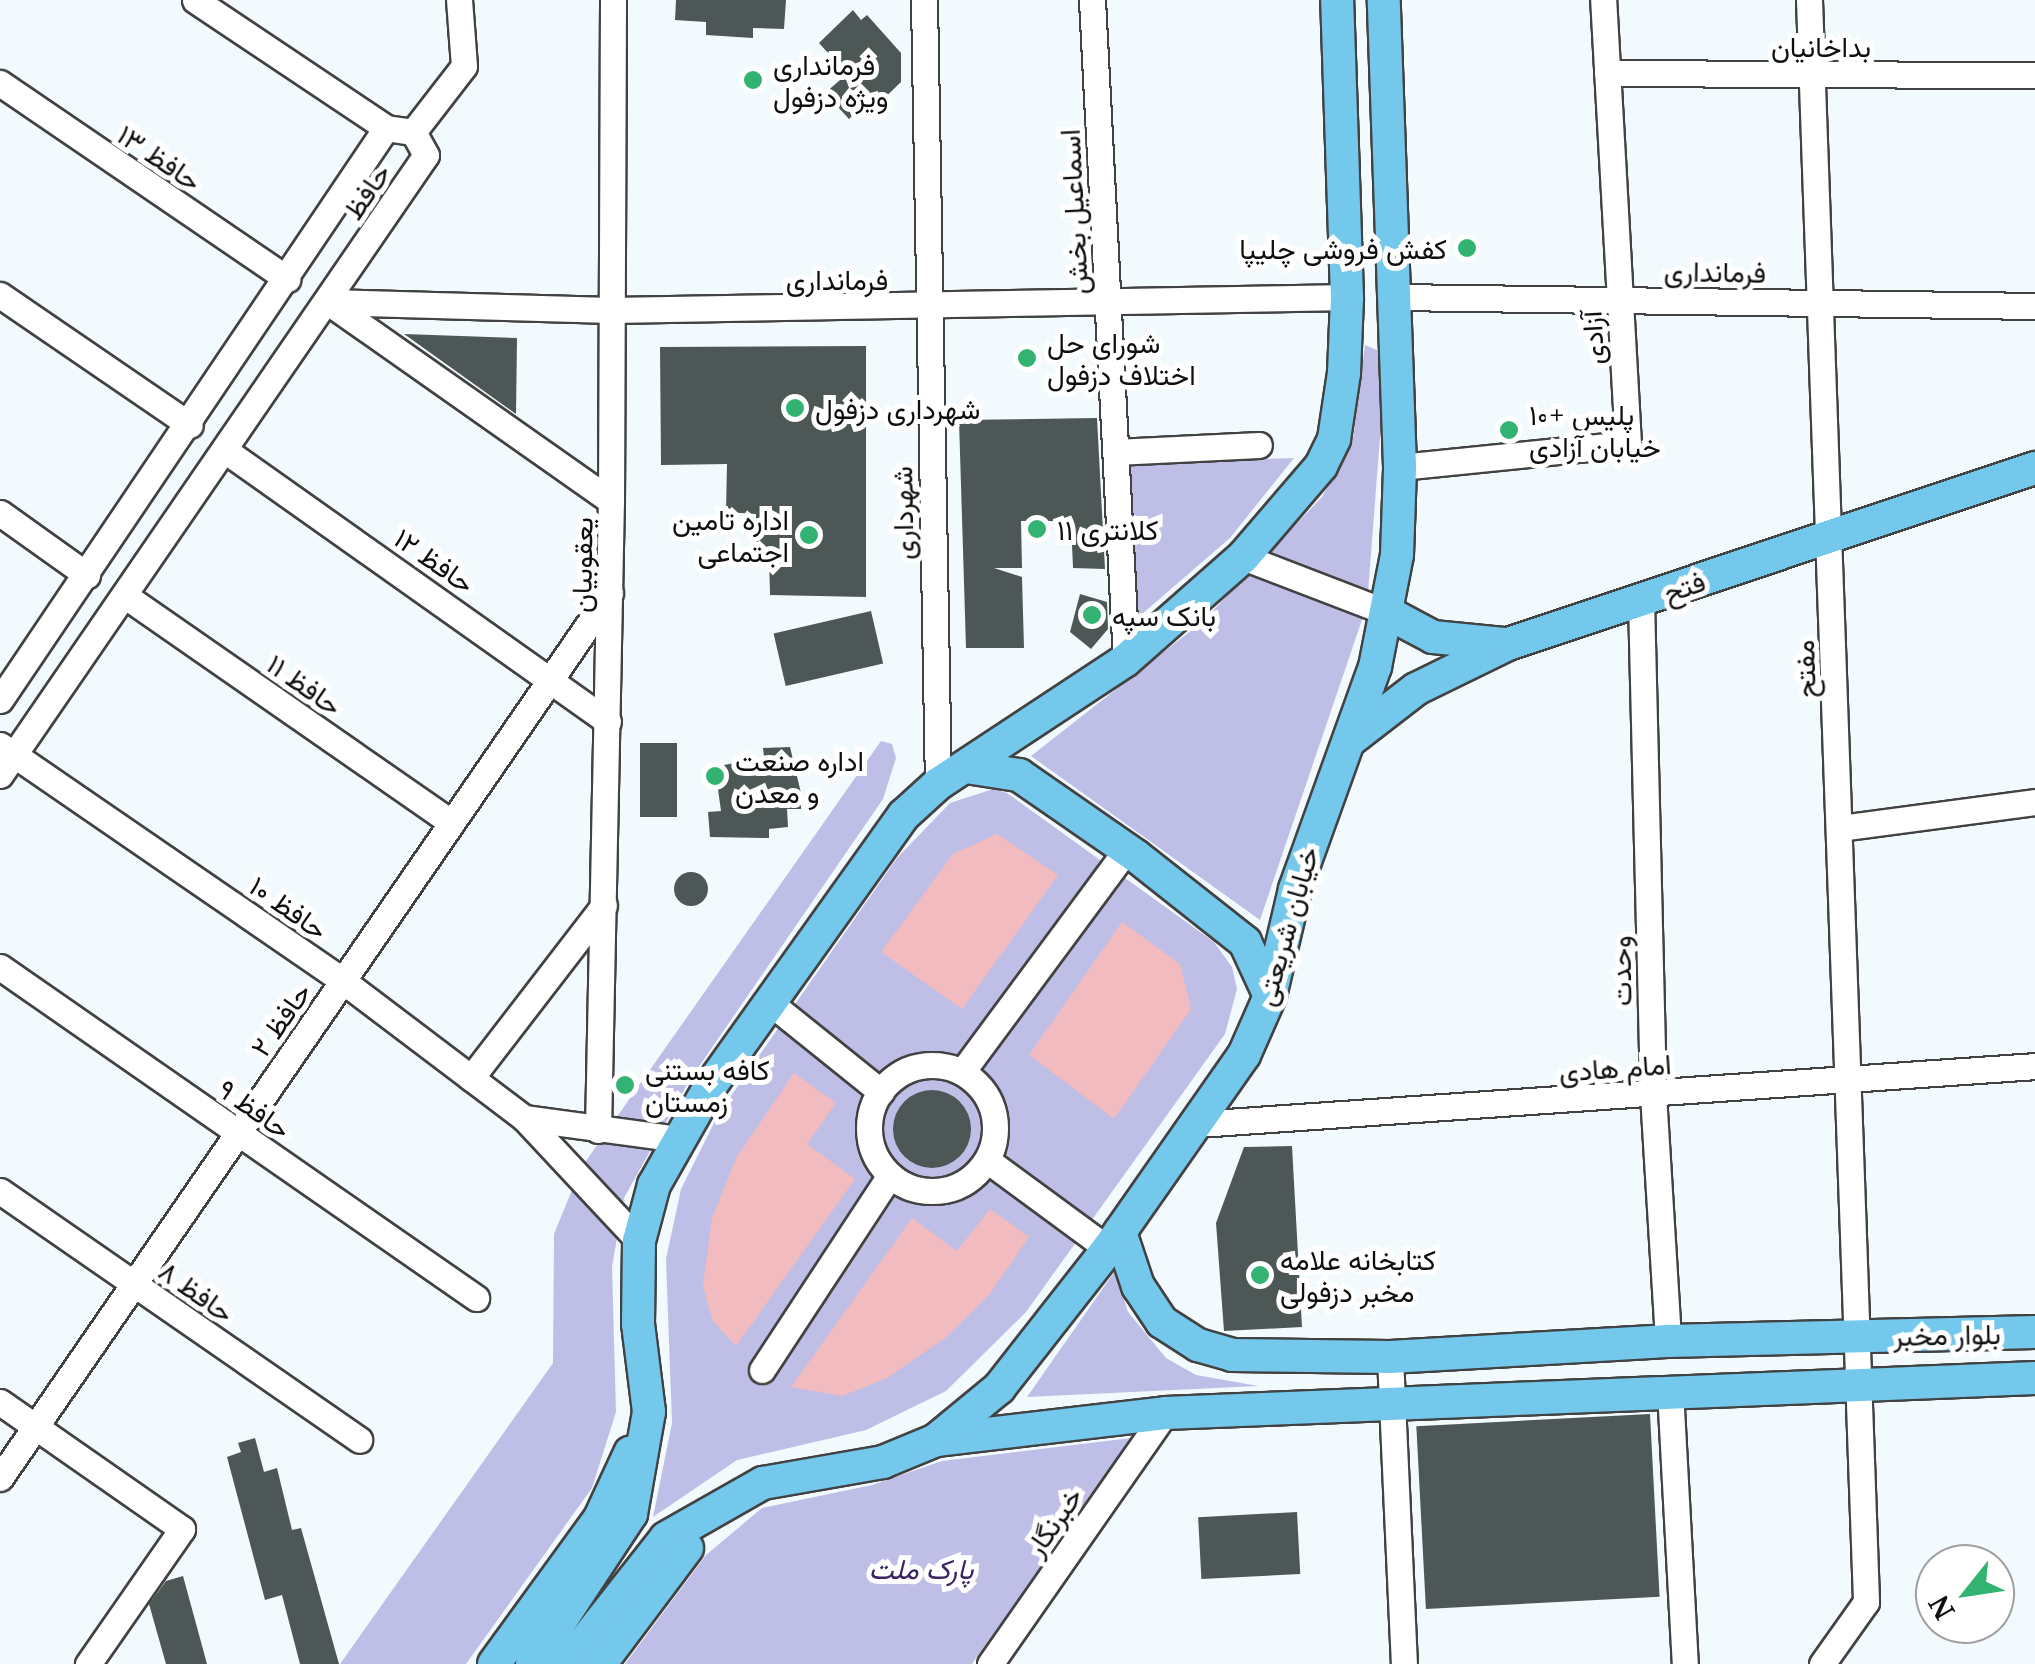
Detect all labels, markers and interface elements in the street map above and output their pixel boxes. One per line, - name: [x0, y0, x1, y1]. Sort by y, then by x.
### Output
- street label: بداخانیان: [1771, 29, 1871, 63]
- place label: فرمانداری ویژه دزفول: [773, 47, 888, 113]
- marker: فرمانداری ویژه دزفول: [742, 69, 764, 91]
- street label: حافظ ۱۳: [112, 117, 208, 197]
- street label: اسماعیل بخش: [1052, 128, 1094, 296]
- street label: حافظ: [335, 157, 397, 225]
- place label: کفش فروشی چلیپا: [1239, 231, 1447, 265]
- marker: کفش فروشی چلیپا: [1456, 237, 1478, 259]
- street label: فرمانداری: [1664, 253, 1766, 289]
- street label: فرمانداری: [786, 262, 888, 296]
- street label: آزادی: [1574, 310, 1610, 366]
- place label: شورای حل اختلاف دزفول: [1047, 325, 1196, 391]
- marker: شورای حل اختلاف دزفول: [1016, 347, 1038, 369]
- place label: شهرداری دزفول: [815, 391, 980, 425]
- marker: شهرداری دزفول: [784, 397, 806, 419]
- place label: پلیس +۱۰ خیابان آزادی: [1529, 397, 1661, 463]
- marker: پلیس +۱۰ خیابان آزادی: [1498, 419, 1520, 441]
- street label: شهرداری: [884, 466, 920, 560]
- place label: اداره تامین اجتماعی: [672, 502, 789, 568]
- place label: کلانتری ۱۱: [1057, 512, 1158, 546]
- street label: یعقوبیان: [563, 517, 599, 613]
- marker: کلانتری ۱۱: [1026, 518, 1048, 540]
- street label: حافظ ۱۲: [388, 520, 482, 600]
- marker: اداره تامین اجتماعی: [798, 524, 820, 546]
- street label: فتح: [1659, 563, 1709, 609]
- place label: بانک سپه: [1112, 598, 1216, 632]
- marker: بانک سپه: [1081, 604, 1103, 626]
- street label: مفتح: [1786, 639, 1822, 699]
- street label: حافظ ۱۱: [261, 646, 349, 722]
- place label: اداره صنعت و معدن: [735, 743, 864, 809]
- marker: اداره صنعت و معدن: [704, 765, 726, 787]
- street label: خیابان شریعتی: [1247, 843, 1325, 1009]
- street label: حافظ ۱۰: [244, 868, 334, 946]
- street label: وحدت: [1603, 935, 1637, 1007]
- street label: حافظ ۲: [243, 976, 317, 1062]
- street label: امام هادی: [1558, 1046, 1672, 1088]
- place label: کافه بستنی زمستان: [645, 1052, 770, 1118]
- street label: حافظ ۹: [212, 1071, 298, 1145]
- marker: کافه بستنی زمستان: [614, 1074, 636, 1096]
- place label: کتابخانه علامه مخبر دزفولی: [1280, 1242, 1436, 1308]
- street label: حافظ ۸: [153, 1253, 241, 1329]
- marker: کتابخانه علامه مخبر دزفولی: [1249, 1264, 1271, 1286]
- street label: بلوار مخبر: [1893, 1316, 2001, 1352]
- street label: خبرنگار: [1017, 1480, 1089, 1562]
- north arrow: [1915, 1544, 2015, 1644]
- park label: پارک ملت: [869, 1551, 973, 1585]
- text: N: [1919, 1589, 1963, 1627]

